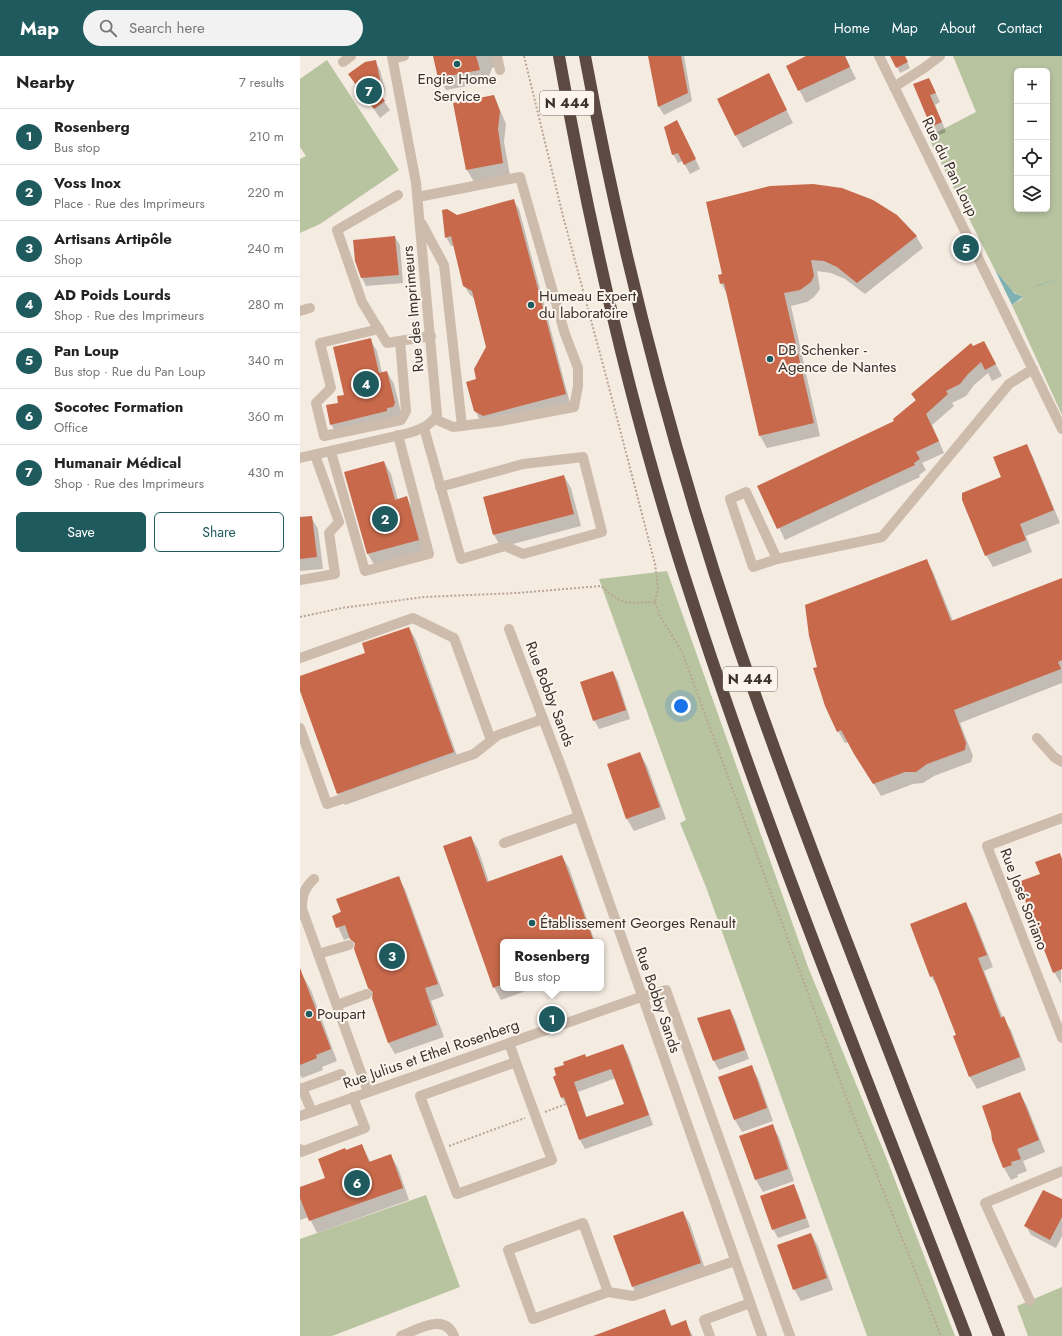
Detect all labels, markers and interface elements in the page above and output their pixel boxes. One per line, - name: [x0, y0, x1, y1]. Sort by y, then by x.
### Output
- search box: [83, 10, 363, 46]
- text: Map: [20, 15, 59, 42]
- icon: search: [97, 17, 119, 39]
- text: Search here: [129, 17, 205, 39]
- text: Home: [834, 18, 870, 38]
- text: Map: [892, 18, 918, 38]
- text: About: [940, 18, 975, 38]
- text: Contact: [997, 18, 1042, 38]
- marker: Engie Home Service: [452, 59, 462, 69]
- place label: Engie Home Service: [417, 68, 497, 107]
- map controls: [1014, 68, 1050, 212]
- button: +: [1014, 68, 1050, 104]
- text: Nearby: [16, 70, 74, 94]
- text: 7 results: [239, 73, 284, 92]
- pin: 7: [356, 76, 382, 106]
- road number: N 444: [540, 91, 594, 115]
- button: −: [1014, 104, 1050, 140]
- street label: Rue du Pan Loup: [916, 114, 984, 221]
- text: Rosenberg: [54, 116, 130, 138]
- text: 1: [26, 127, 32, 146]
- text: 210 m: [249, 127, 284, 146]
- text: Bus stop: [54, 138, 100, 157]
- button: locate: [1014, 140, 1050, 176]
- text: Voss Inox: [54, 172, 121, 194]
- button: layers: [1014, 176, 1050, 212]
- text: 2: [25, 183, 33, 202]
- text: 220 m: [247, 183, 284, 202]
- text: Place · Rue des Imprimeurs: [54, 194, 205, 213]
- text: Artisans Artipôle: [54, 228, 172, 250]
- pin: 5: [953, 233, 979, 263]
- text: 3: [25, 239, 33, 258]
- text: 240 m: [247, 239, 284, 258]
- street label: Rue des Imprimeurs: [397, 245, 429, 373]
- text: Shop: [54, 250, 82, 269]
- text: AD Poids Lourds: [54, 284, 171, 306]
- place label: Humeau Expert du laboratoire: [539, 285, 637, 324]
- text: 4: [24, 295, 34, 314]
- text: 280 m: [248, 295, 284, 314]
- marker: Humeau Expert du laboratoire: [526, 300, 536, 310]
- text: Shop · Rue des Imprimeurs: [54, 306, 204, 325]
- place label: DB Schenker - Agence de Nantes: [778, 339, 896, 378]
- text: Pan Loup: [54, 340, 119, 362]
- text: 5: [25, 351, 33, 370]
- text: 340 m: [247, 351, 284, 370]
- marker: DB Schenker - Agence de Nantes: [765, 354, 775, 364]
- text: Bus stop · Rue du Pan Loup: [54, 362, 206, 381]
- pin: 4: [353, 369, 379, 399]
- text: Socotec Formation: [54, 396, 183, 418]
- text: 6: [25, 407, 33, 426]
- text: 360 m: [248, 407, 284, 426]
- text: Office: [54, 418, 88, 437]
- text: Humanair Médical: [54, 452, 181, 474]
- text: 7: [25, 463, 33, 482]
- text: 430 m: [247, 463, 284, 482]
- text: Shop · Rue des Imprimeurs: [54, 474, 204, 493]
- pin: 2: [372, 504, 398, 534]
- button: Save: [16, 512, 146, 552]
- button: Share: [154, 512, 284, 552]
- street label: Rue Bobby Sands: [520, 638, 580, 750]
- road number: N 444: [723, 667, 777, 691]
- your location: [671, 696, 691, 716]
- street label: Rue José Soriano: [995, 845, 1053, 953]
- place label: Établissement Georges Renault: [540, 912, 736, 934]
- marker: Établissement Georges Renault: [527, 918, 537, 928]
- popup: [500, 939, 604, 991]
- pin: 3: [379, 941, 405, 971]
- street label: Rue Bobby Sands: [630, 944, 686, 1056]
- text: Rosenberg: [514, 945, 590, 967]
- text: Bus stop: [514, 967, 560, 986]
- place label: Poupart: [317, 1003, 366, 1025]
- pin: 1: [539, 1004, 565, 1034]
- marker: Poupart: [304, 1009, 314, 1019]
- street label: Rue Julius et Ethel Rosenberg: [340, 1013, 522, 1095]
- pin: 6: [344, 1168, 370, 1198]

